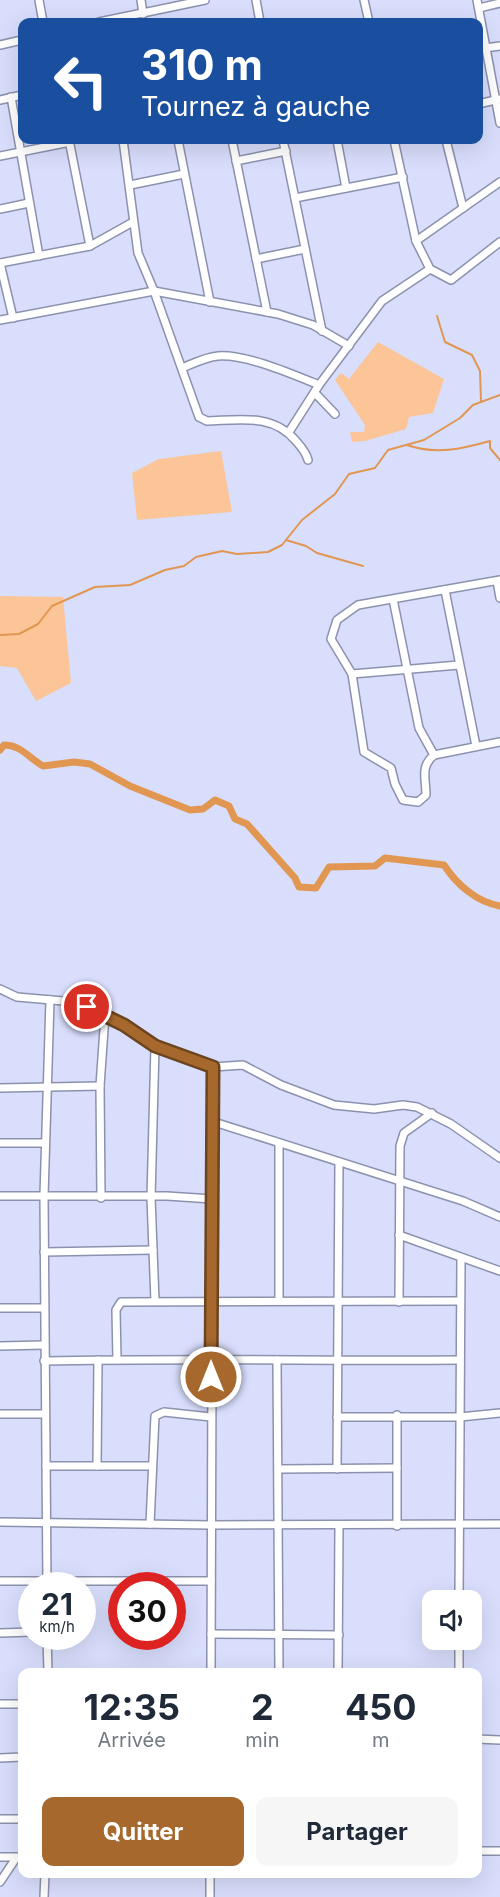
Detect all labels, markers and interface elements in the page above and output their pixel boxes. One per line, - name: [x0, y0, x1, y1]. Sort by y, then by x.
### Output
- text: 310 m: [141, 39, 263, 90]
- icon: left: [42, 42, 120, 120]
- text: Tournez à gauche: [141, 90, 370, 123]
- pin: [61, 981, 112, 1032]
- icon: arrive: [70, 990, 103, 1023]
- position arrow: [179, 1345, 243, 1409]
- speed limit sign: 30: [108, 1572, 186, 1650]
- text: 21: [41, 1586, 73, 1622]
- map controls: [422, 1590, 482, 1650]
- button: sound: [422, 1590, 482, 1650]
- text: km/h: [39, 1617, 75, 1636]
- text: 12:35: [83, 1685, 180, 1729]
- text: 2: [251, 1685, 274, 1729]
- text: 450: [345, 1685, 417, 1729]
- text: Arrivée: [97, 1728, 166, 1752]
- text: min: [245, 1728, 280, 1752]
- text: m: [372, 1728, 390, 1752]
- button: Quitter: [42, 1797, 244, 1866]
- button: Partager: [256, 1797, 458, 1866]

